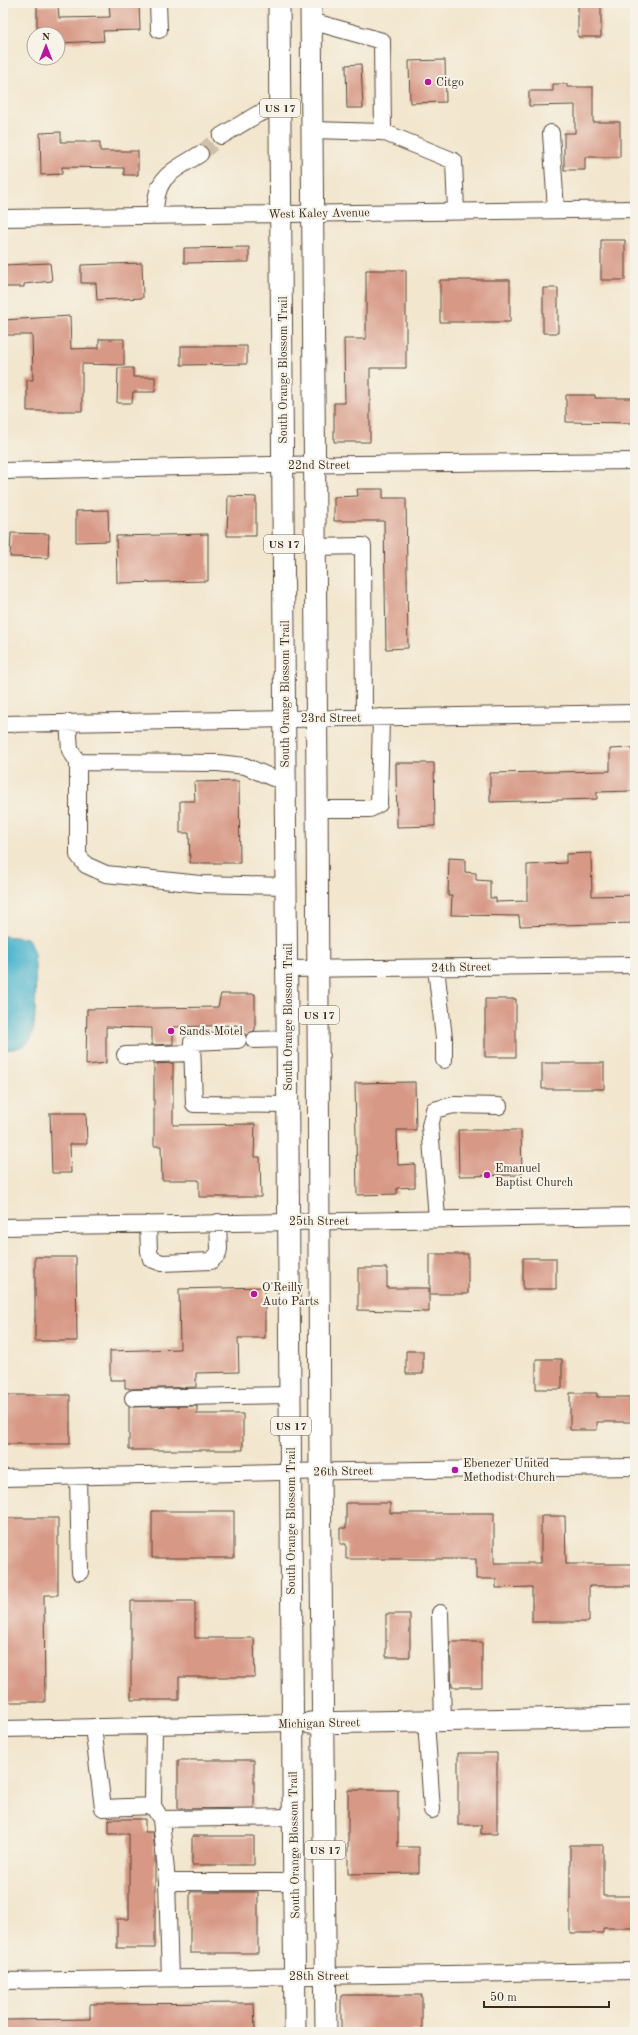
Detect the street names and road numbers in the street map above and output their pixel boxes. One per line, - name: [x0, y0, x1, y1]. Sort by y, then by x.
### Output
- road number: US 17: [260, 99, 300, 117]
- street label: West Kaley Avenue: [268, 207, 370, 221]
- street label: South Orange Blossom Trail: [278, 296, 290, 444]
- street label: 22nd Street: [288, 460, 350, 472]
- road number: US 17: [264, 535, 304, 553]
- street label: South Orange Blossom Trail: [280, 620, 292, 768]
- street label: 23rd Street: [301, 713, 361, 725]
- street label: South Orange Blossom Trail: [283, 943, 295, 1091]
- street label: 24th Street: [431, 961, 491, 975]
- road number: US 17: [299, 1006, 339, 1024]
- street label: 25th Street: [289, 1215, 349, 1228]
- road number: US 17: [271, 1417, 311, 1435]
- street label: South Orange Blossom Trail: [286, 1447, 298, 1595]
- street label: 26th Street: [313, 1465, 373, 1479]
- street label: Michigan Street: [278, 1717, 360, 1731]
- street label: South Orange Blossom Trail: [288, 1771, 302, 1919]
- road number: US 17: [305, 1841, 345, 1859]
- street label: 28th Street: [289, 1971, 349, 1983]

